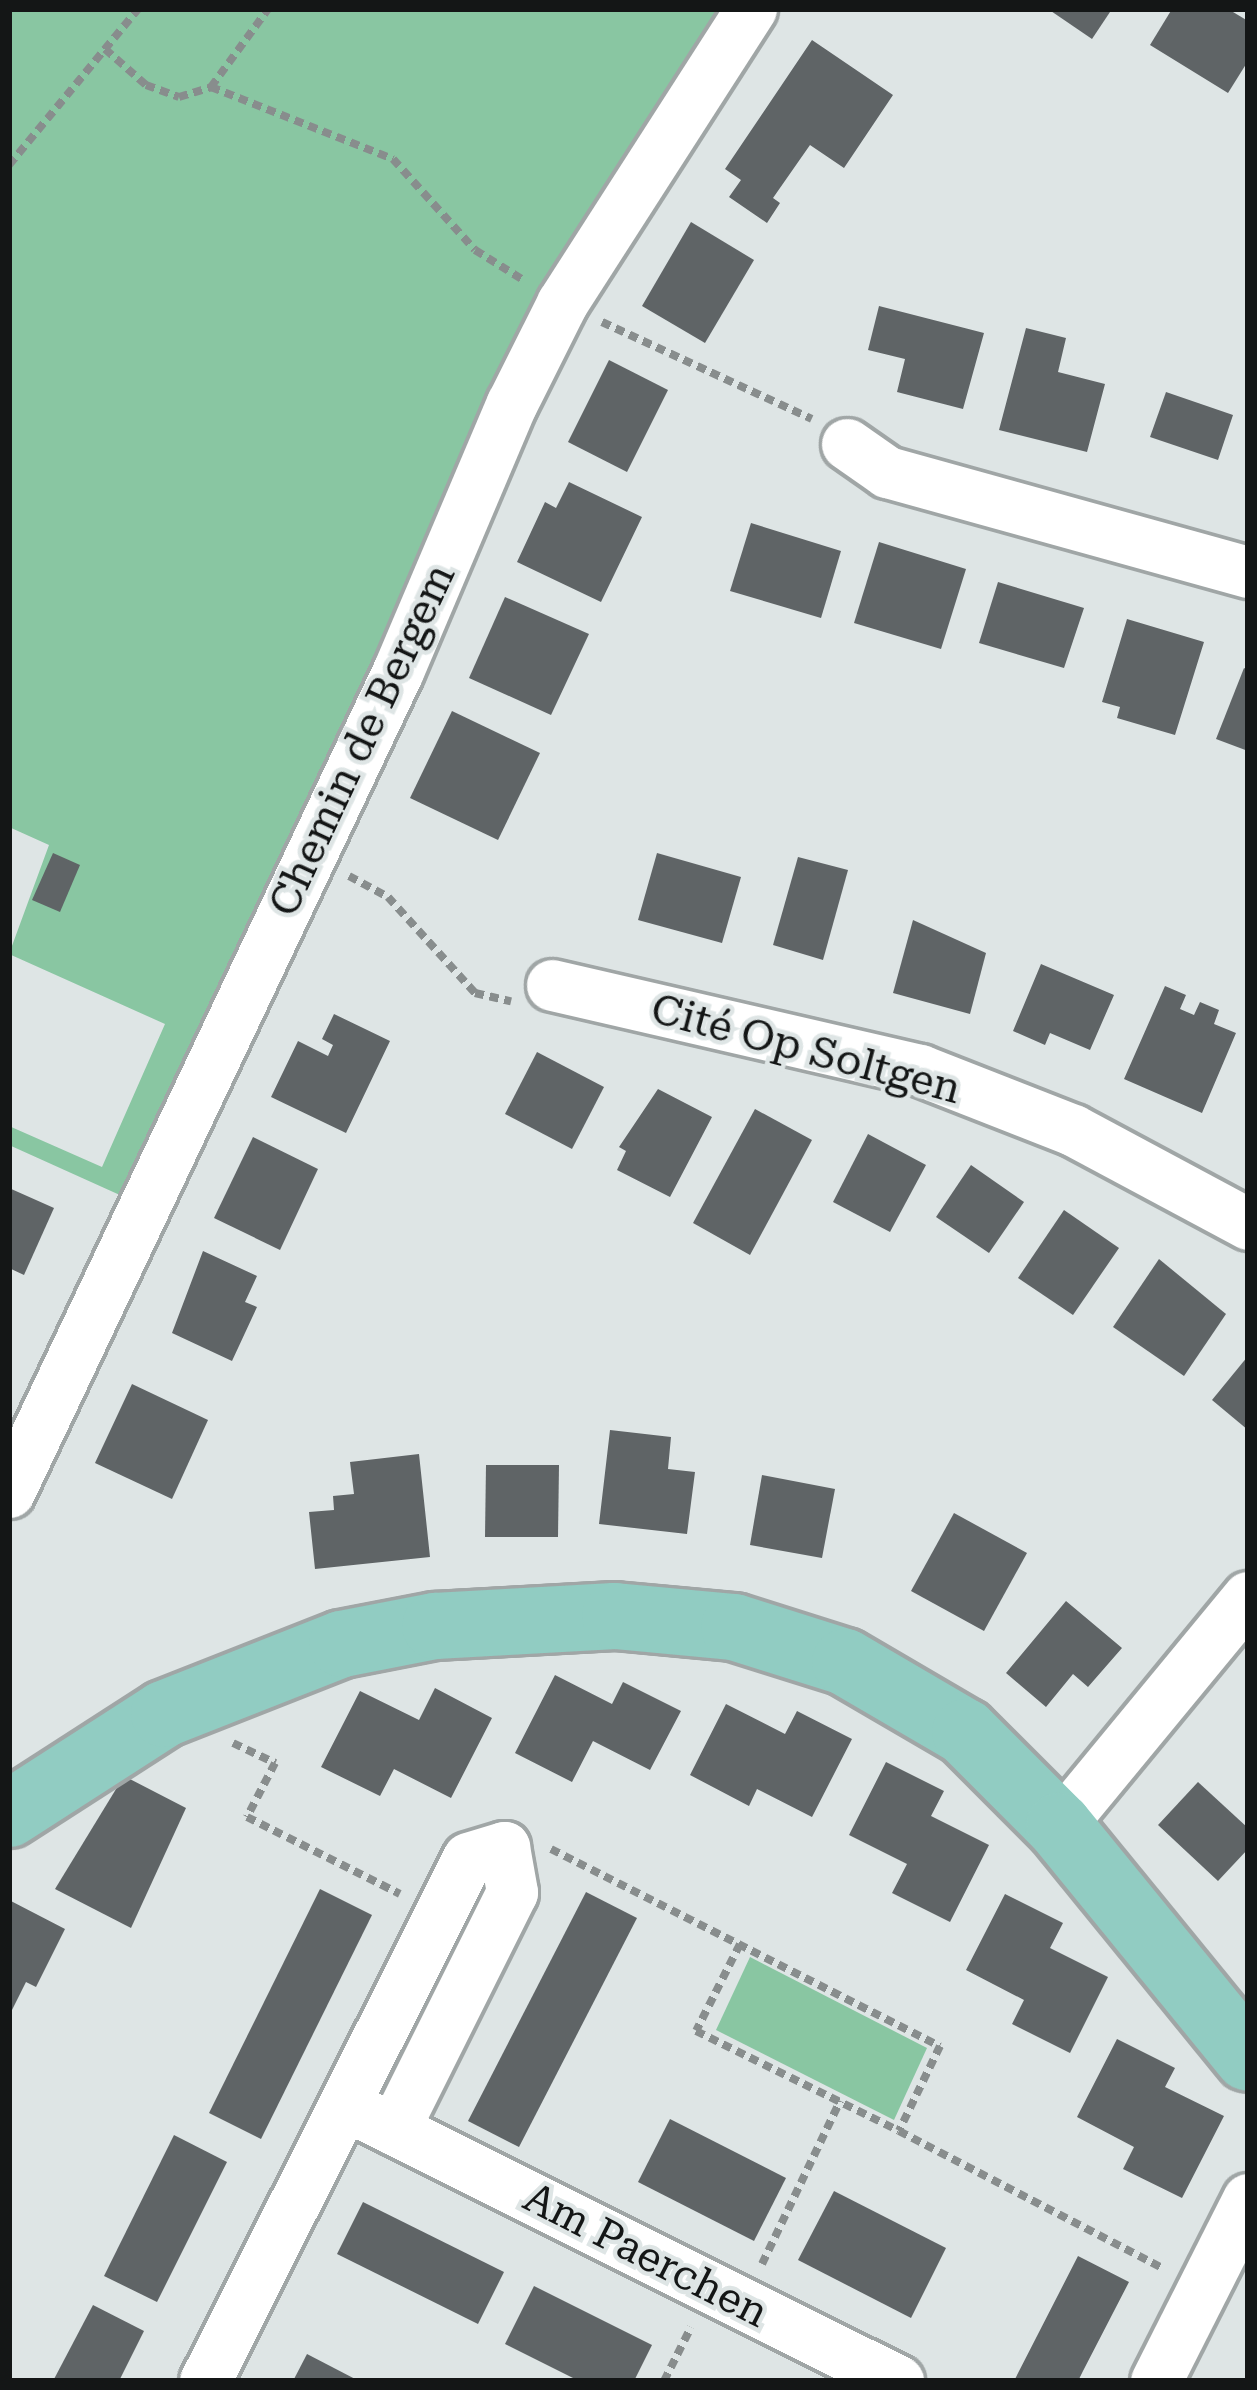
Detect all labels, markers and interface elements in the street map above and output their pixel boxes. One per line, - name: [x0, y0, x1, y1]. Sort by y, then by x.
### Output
- street label: Chemin de Bergem: [258, 556, 466, 924]
- street label: Cité Op Soltgen: [646, 983, 966, 1115]
- street label: Am Paerchen: [516, 2172, 776, 2338]

